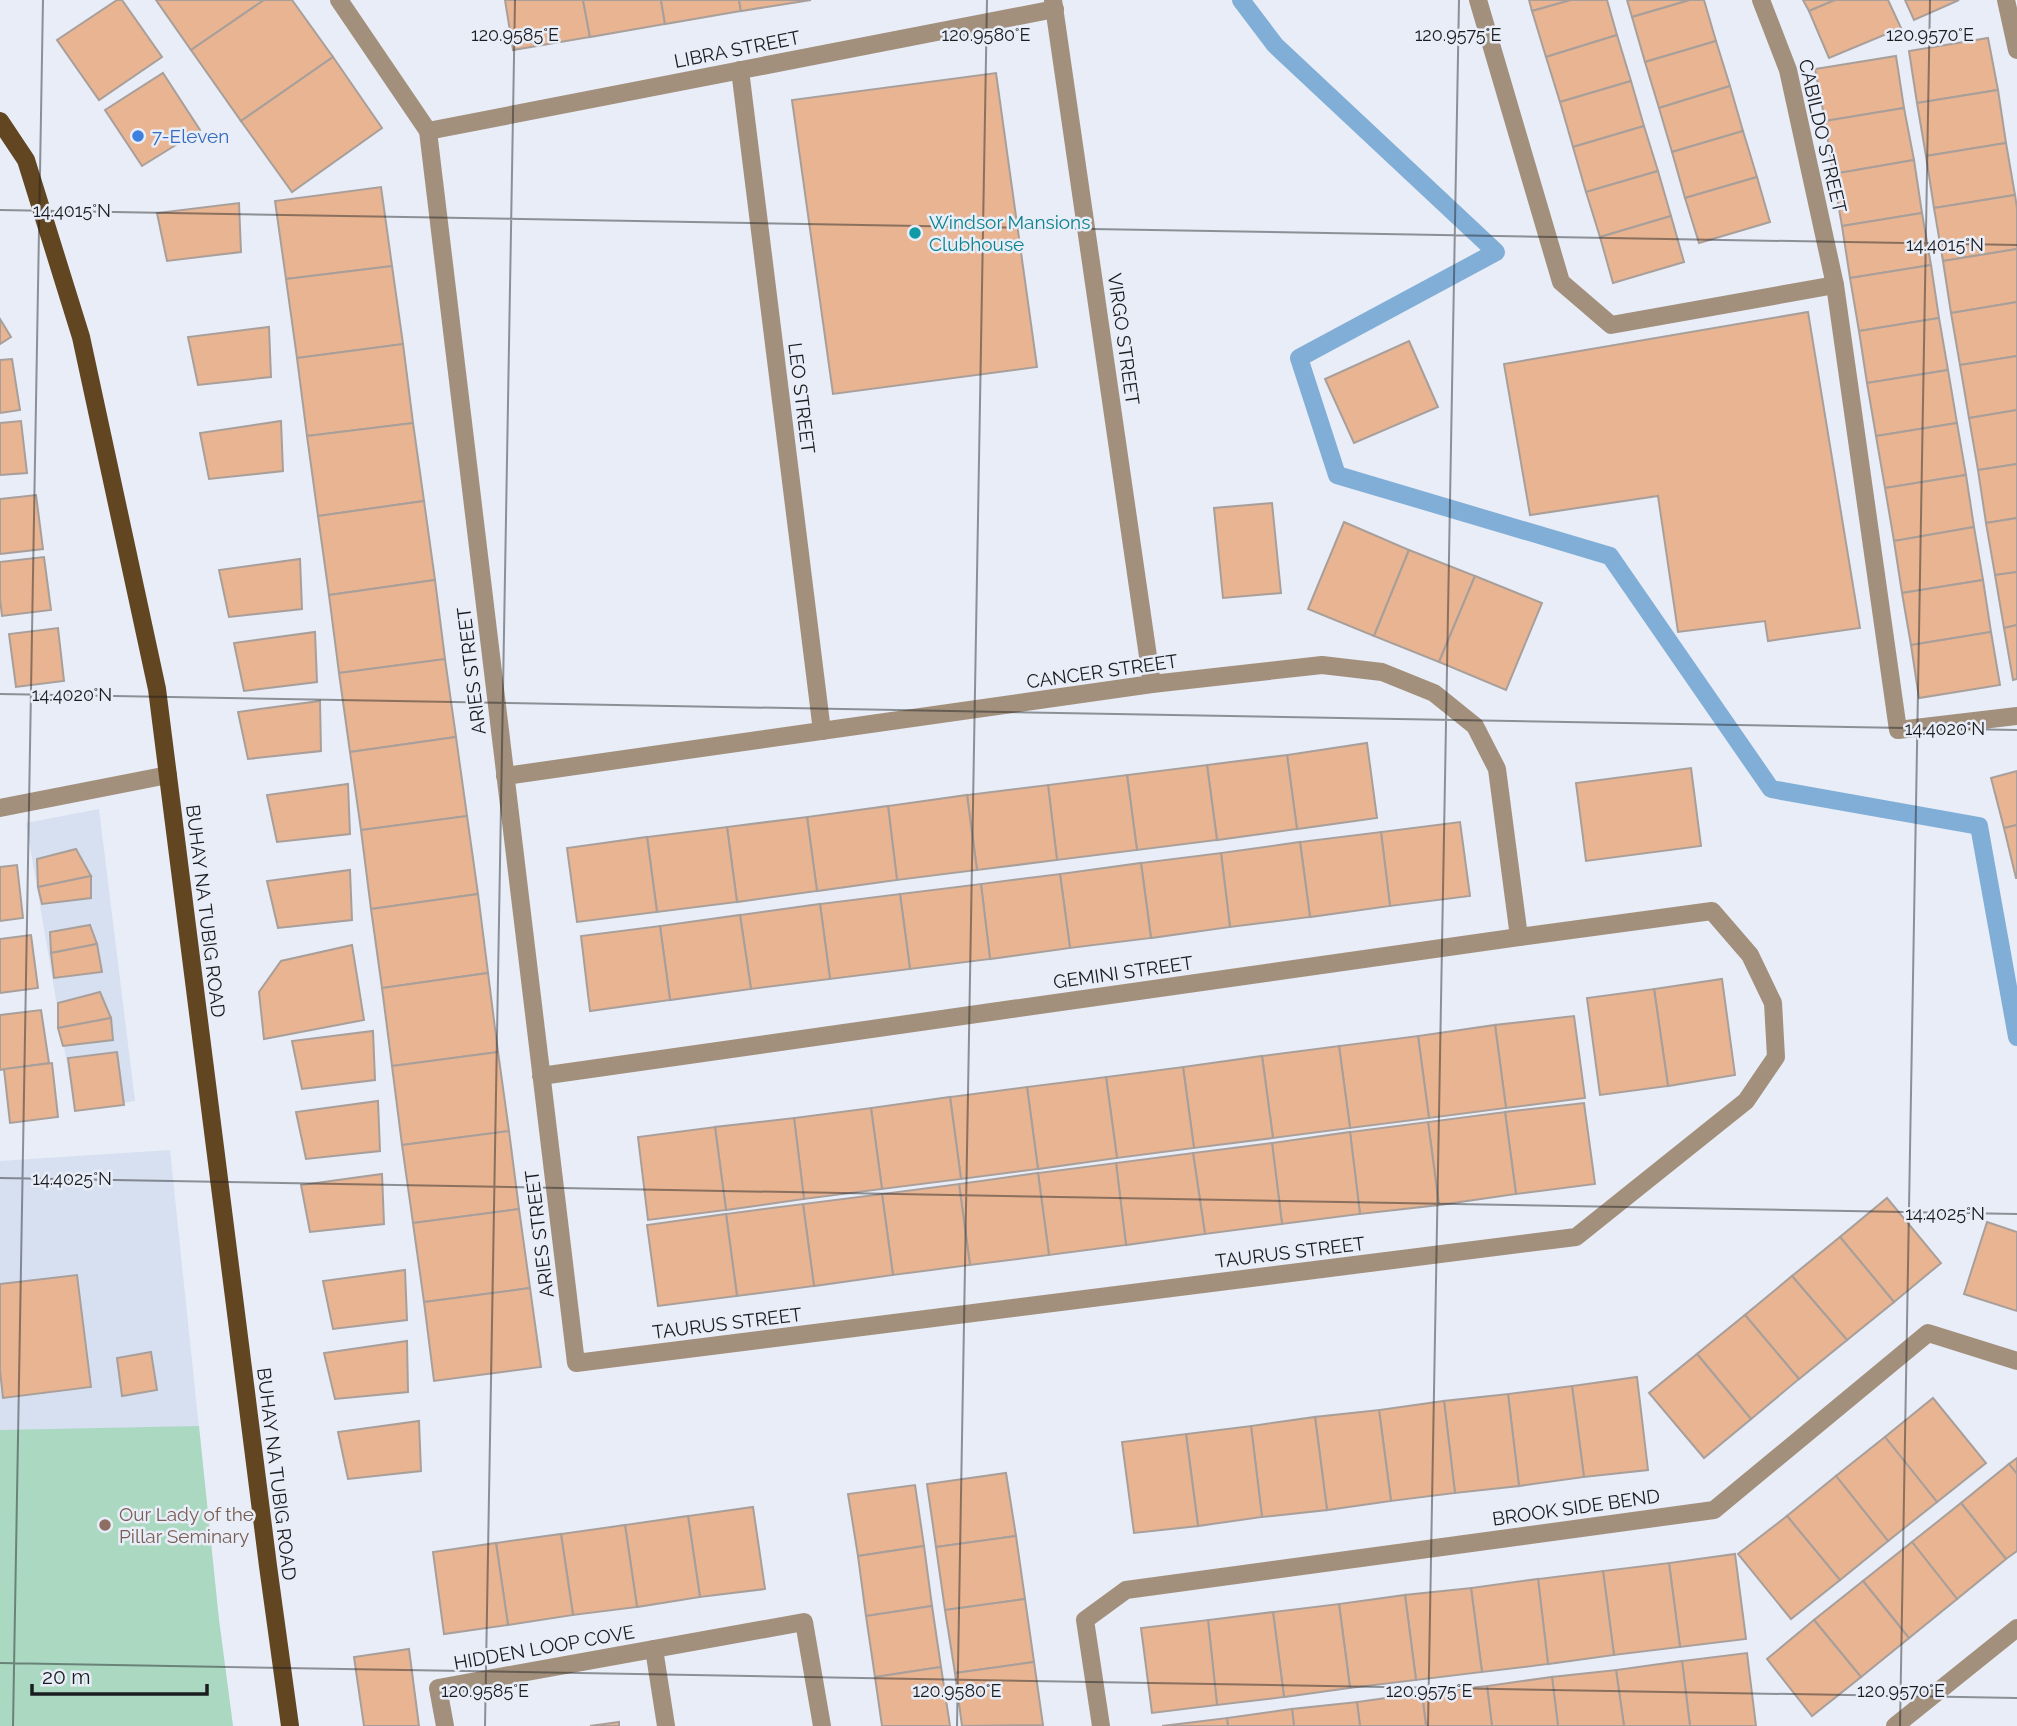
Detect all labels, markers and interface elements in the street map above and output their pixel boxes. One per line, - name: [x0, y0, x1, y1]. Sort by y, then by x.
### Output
- text: 120.9585°E: [471, 24, 559, 45]
- text: 120.9580°E: [942, 24, 1031, 45]
- text: 120.9575°E: [1415, 24, 1501, 45]
- text: 120.9570°E: [1886, 24, 1974, 45]
- street label: LIBRA STREET: [672, 26, 802, 72]
- street label: CABILDO STREET: [1795, 57, 1851, 215]
- place label: 7-Eleven: [152, 125, 229, 147]
- marker: 7-Eleven: [130, 128, 146, 144]
- text: 14.4015°N: [33, 200, 111, 221]
- place label: Windsor Mansions Clubhouse: [929, 211, 1090, 255]
- marker: Windsor Mansions Clubhouse: [907, 225, 923, 241]
- text: 14.4015°N: [1906, 234, 1984, 255]
- street label: VIRGO STREET: [1104, 272, 1144, 407]
- street label: LEO STREET: [784, 341, 820, 455]
- street label: ARIES STREET: [452, 606, 490, 736]
- street label: CANCER STREET: [1025, 649, 1179, 693]
- text: 14.4020°N: [32, 684, 112, 705]
- text: 14.4020°N: [1905, 718, 1985, 739]
- street label: BUHAY NA TUBIG ROAD: [182, 803, 230, 1019]
- street label: GEMINI STREET: [1052, 951, 1195, 993]
- text: 14.4025°N: [32, 1168, 112, 1189]
- street label: ARIES STREET: [520, 1169, 558, 1299]
- text: 14.4025°N: [1905, 1203, 1985, 1224]
- street label: TAURUS STREET: [1214, 1232, 1366, 1272]
- street label: TAURUS STREET: [651, 1303, 803, 1343]
- street label: BUHAY NA TUBIG ROAD: [253, 1366, 301, 1582]
- street label: BROOK SIDE BEND: [1491, 1484, 1661, 1530]
- place label: Our Lady of the Pillar Seminary: [119, 1503, 254, 1547]
- marker: Our Lady of the Pillar Seminary: [97, 1517, 113, 1533]
- street label: HIDDEN LOOP COVE: [452, 1620, 636, 1674]
- scale bar: [32, 1652, 206, 1696]
- text: 20 m: [42, 1664, 90, 1689]
- text: 120.9585°E: [441, 1680, 529, 1701]
- text: 120.9580°E: [913, 1680, 1002, 1701]
- text: 120.9575°E: [1386, 1680, 1472, 1701]
- text: 120.9570°E: [1857, 1680, 1945, 1701]

